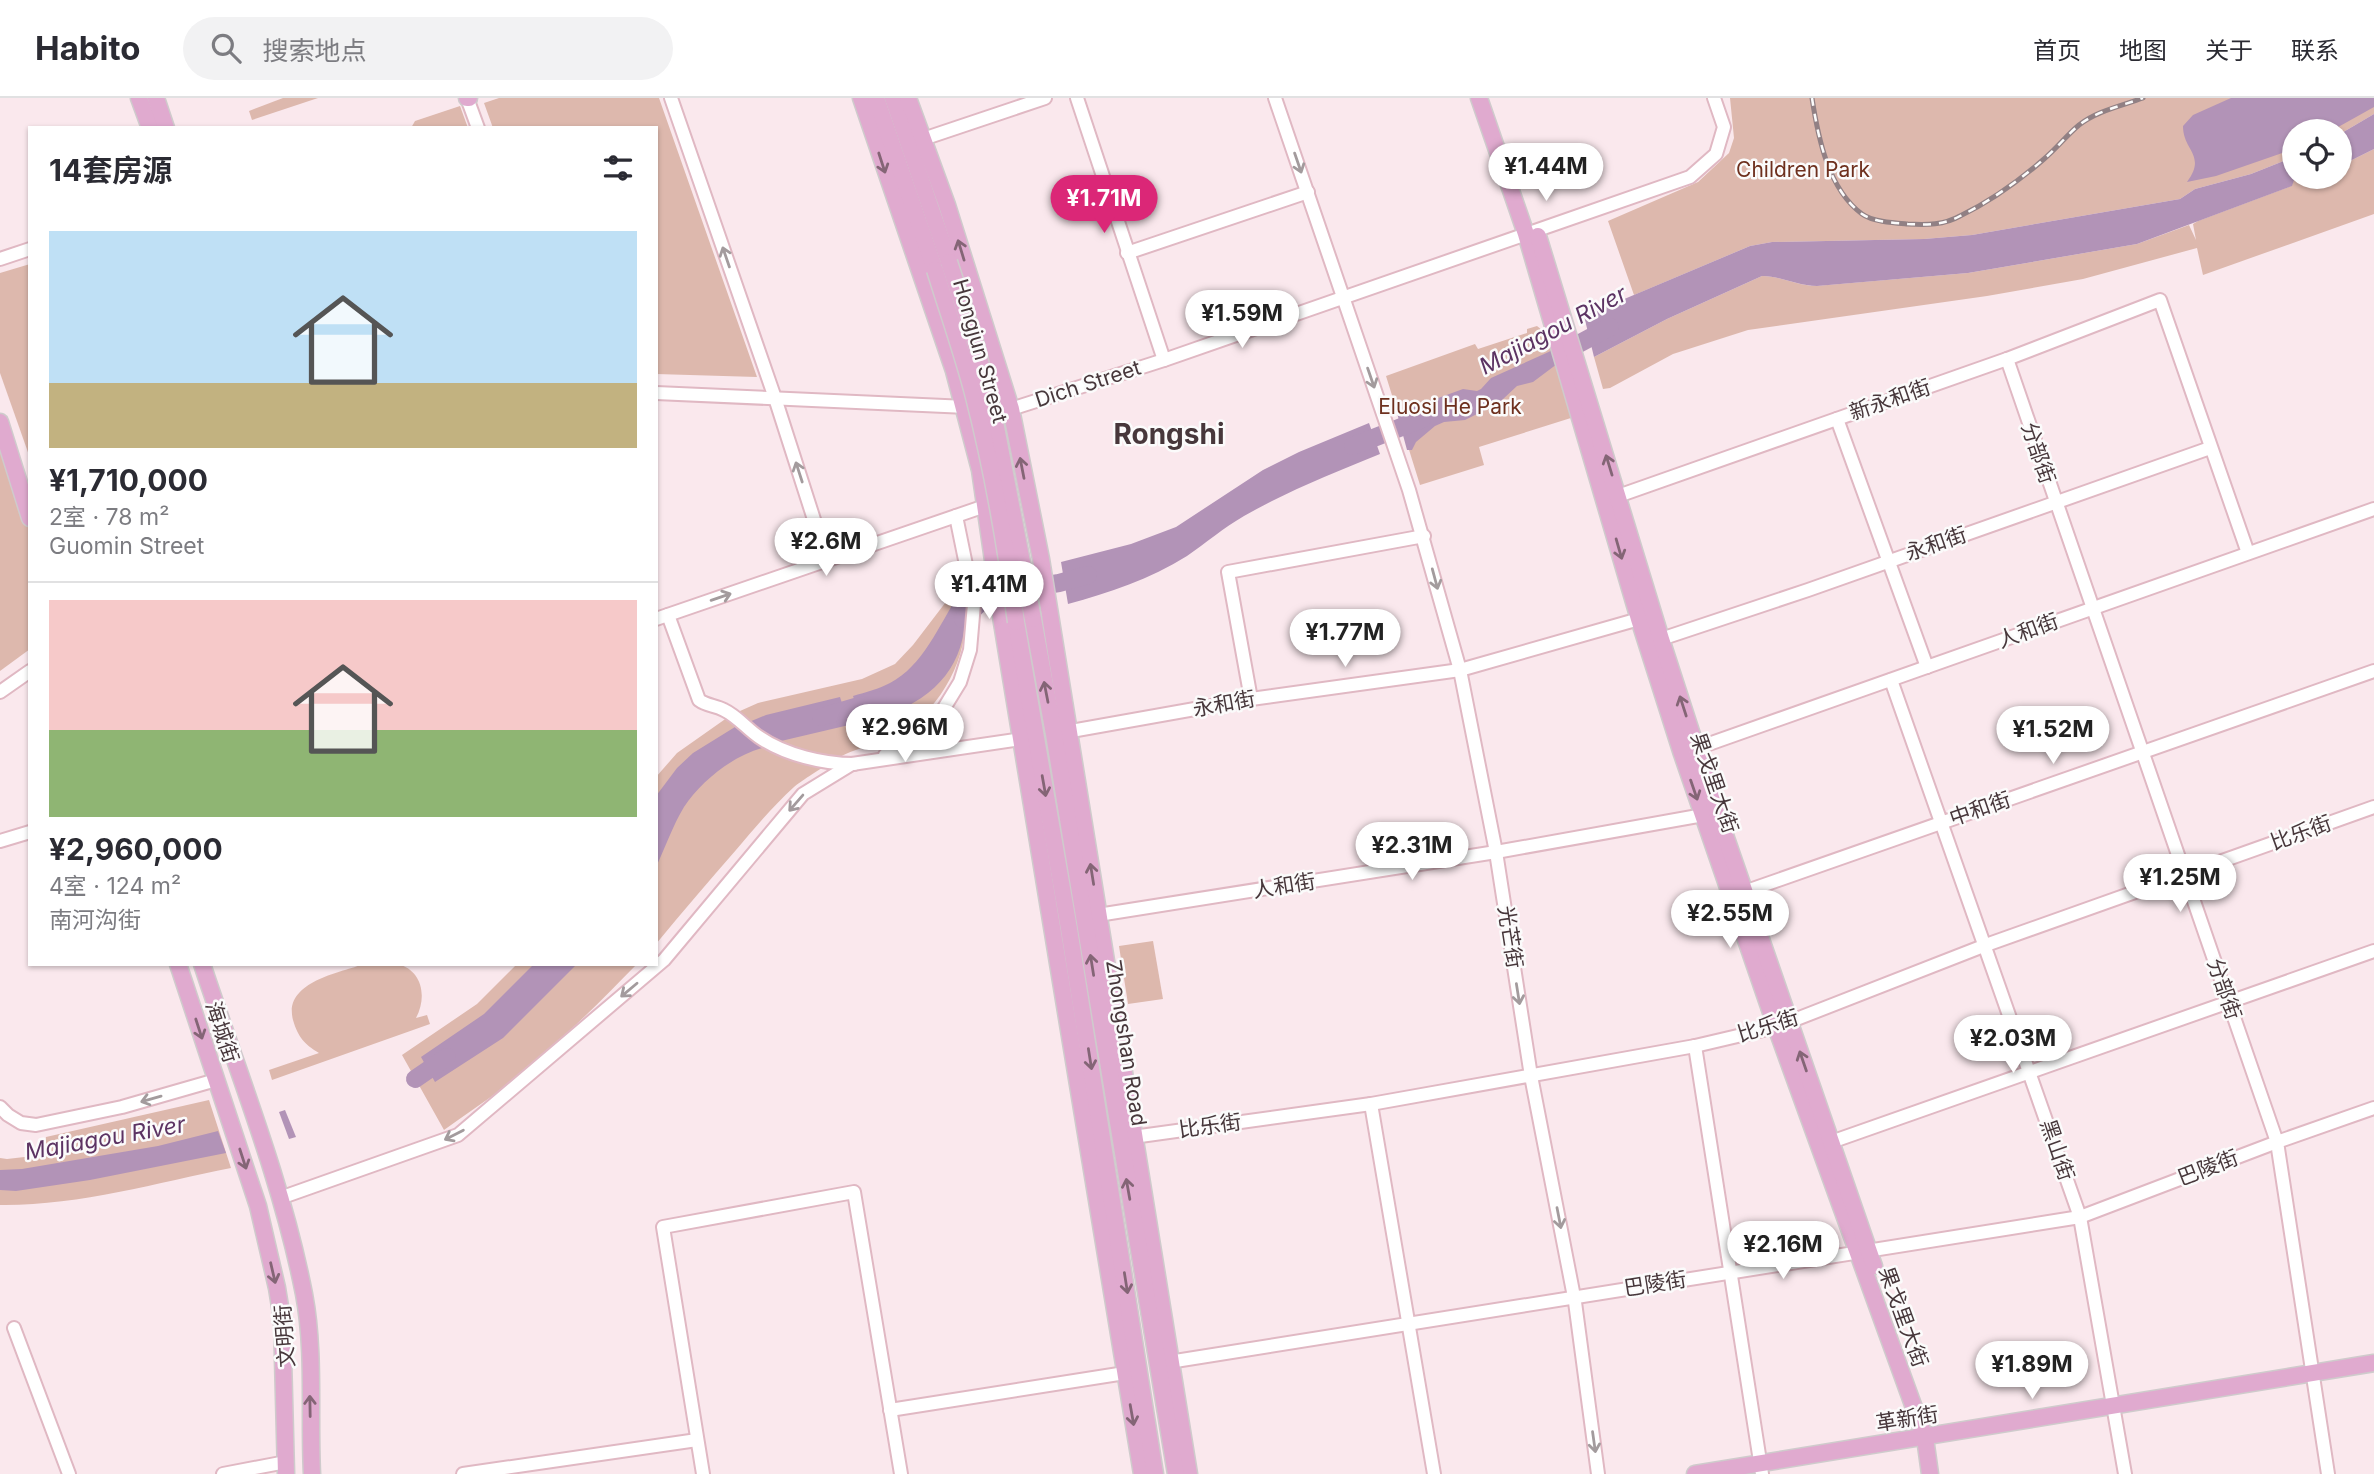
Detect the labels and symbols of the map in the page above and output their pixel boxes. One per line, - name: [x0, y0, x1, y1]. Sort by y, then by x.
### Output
- pin: ¥1.44M: [1489, 144, 1603, 203]
- one-way arrow: [877, 151, 889, 173]
- one-way arrow: [1293, 151, 1305, 173]
- park label: Children Park: [1736, 157, 1870, 182]
- pin: ¥1.71M: [1047, 176, 1161, 235]
- one-way arrow: [954, 239, 966, 261]
- one-way arrow: [719, 246, 731, 268]
- street label: Hongjun Street: [948, 276, 1013, 426]
- water label: Majiagou River: [1475, 279, 1633, 381]
- pin: ¥1.59M: [1185, 290, 1299, 350]
- street label: Dich Street: [1032, 355, 1144, 412]
- one-way arrow: [1366, 366, 1378, 388]
- street label: 新永和街: [1846, 374, 1934, 425]
- park label: Eluosi He Park: [1378, 394, 1522, 419]
- district label: Rongshi: [1113, 417, 1225, 451]
- street label: 分部街: [2016, 419, 2061, 487]
- one-way arrow: [1602, 454, 1615, 476]
- one-way arrow: [1014, 458, 1028, 480]
- one-way arrow: [792, 461, 805, 483]
- pin: ¥2.6M: [777, 518, 875, 578]
- street label: 永和街: [1902, 521, 1970, 566]
- one-way arrow: [1613, 538, 1626, 560]
- pin: ¥1.41M: [932, 561, 1046, 621]
- one-way arrow: [1430, 568, 1443, 590]
- one-way arrow: [709, 590, 731, 602]
- street label: 人和街: [1994, 608, 2062, 653]
- pin: ¥1.77M: [1288, 610, 1402, 669]
- one-way arrow: [1039, 681, 1053, 704]
- street label: 永和街: [1191, 686, 1257, 721]
- one-way arrow: [1676, 695, 1689, 717]
- pin: ¥2.96M: [848, 704, 962, 764]
- pin: ¥1.52M: [1996, 706, 2110, 766]
- street label: 果戈里大街: [1686, 729, 1743, 837]
- one-way arrow: [1038, 774, 1051, 797]
- one-way arrow: [1688, 779, 1701, 801]
- street label: 中和街: [1946, 786, 2014, 831]
- one-way arrow: [788, 793, 804, 811]
- street label: 比乐街: [2267, 810, 2335, 855]
- pin: ¥2.31M: [1355, 822, 1469, 882]
- pin: ¥1.25M: [2123, 854, 2237, 914]
- one-way arrow: [1085, 864, 1098, 886]
- street label: 人和街: [1251, 868, 1317, 903]
- pin: ¥2.55M: [1673, 890, 1787, 950]
- street label: 光芒街: [1493, 904, 1528, 970]
- one-way arrow: [1085, 954, 1098, 976]
- street label: 分部街: [2202, 955, 2247, 1023]
- street label: Zhongshan Road: [1101, 958, 1152, 1128]
- one-way arrow: [620, 982, 638, 998]
- one-way arrow: [1512, 982, 1525, 1005]
- street label: 海城街: [201, 998, 244, 1066]
- street label: 比乐街: [1734, 1004, 1802, 1047]
- pin: ¥2.03M: [1956, 1016, 2070, 1075]
- one-way arrow: [194, 1018, 207, 1040]
- one-way arrow: [1084, 1047, 1097, 1070]
- one-way arrow: [1795, 1050, 1808, 1072]
- one-way arrow: [140, 1093, 162, 1106]
- street label: 比乐街: [1177, 1109, 1243, 1142]
- water label: Majiagou River: [22, 1110, 189, 1166]
- street label: 黑山街: [2035, 1116, 2080, 1184]
- one-way arrow: [444, 1129, 465, 1143]
- street label: 巴陵街: [2174, 1145, 2242, 1190]
- one-way arrow: [238, 1148, 250, 1170]
- one-way arrow: [1121, 1178, 1134, 1201]
- one-way arrow: [1552, 1206, 1566, 1229]
- pin: ¥2.16M: [1726, 1222, 1840, 1281]
- one-way arrow: [267, 1261, 281, 1284]
- street label: 果戈里大街: [1874, 1263, 1933, 1370]
- street label: 巴陵街: [1622, 1266, 1688, 1301]
- one-way arrow: [1120, 1271, 1133, 1294]
- street label: 文明街: [270, 1304, 299, 1368]
- pin: ¥1.89M: [1975, 1342, 2089, 1401]
- one-way arrow: [303, 1395, 317, 1418]
- street label: 革新街: [1874, 1401, 1940, 1436]
- one-way arrow: [1126, 1403, 1139, 1426]
- one-way arrow: [1588, 1431, 1601, 1453]

